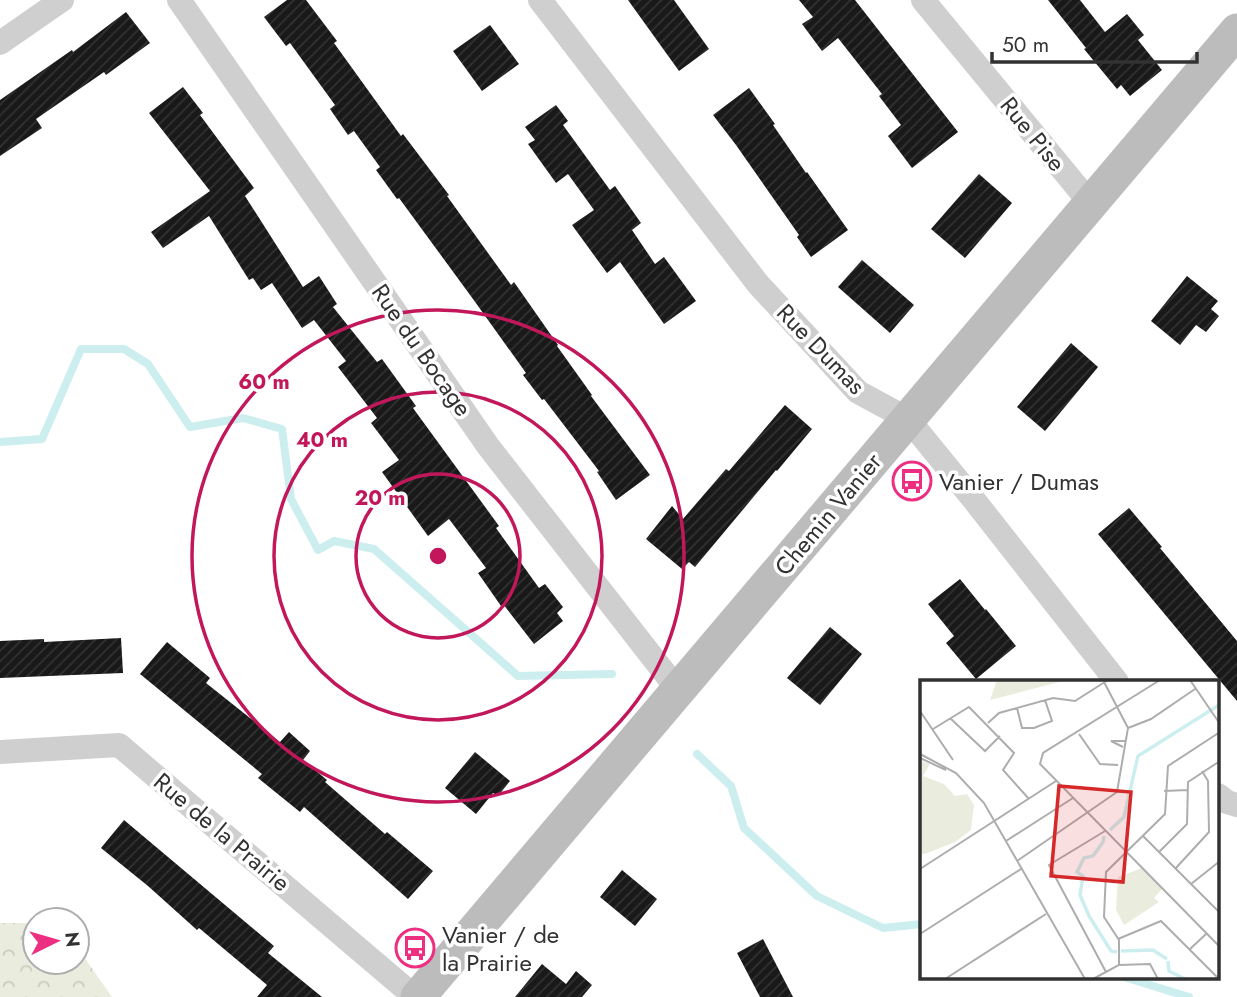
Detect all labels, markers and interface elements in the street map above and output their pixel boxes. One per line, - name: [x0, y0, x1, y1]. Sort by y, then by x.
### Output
- scale bar: [992, 21, 1197, 65]
- text: 50 m: [1002, 30, 1049, 60]
- street label: Rue Pise: [992, 89, 1074, 179]
- street label: Rue du Bocage: [363, 277, 481, 423]
- street label: Rue Dumas: [769, 296, 873, 402]
- text: 60 m: [238, 367, 290, 397]
- text: 40 m: [296, 425, 348, 455]
- street label: Chemin Vanier: [766, 444, 890, 583]
- bus stop icon: Vanier / Dumas: [891, 460, 933, 502]
- place label: Vanier / Dumas: [939, 464, 1099, 499]
- text: 20 m: [354, 483, 406, 513]
- centre of rings: [426, 544, 450, 568]
- inset map: [920, 680, 1220, 979]
- street label: Rue de la Prairie: [146, 764, 298, 900]
- north arrow: [21, 906, 91, 976]
- place label: Vanier / de la Prairie: [442, 917, 559, 980]
- bus stop icon: Vanier / de la Prairie: [394, 927, 436, 969]
- text: N: [58, 931, 87, 948]

